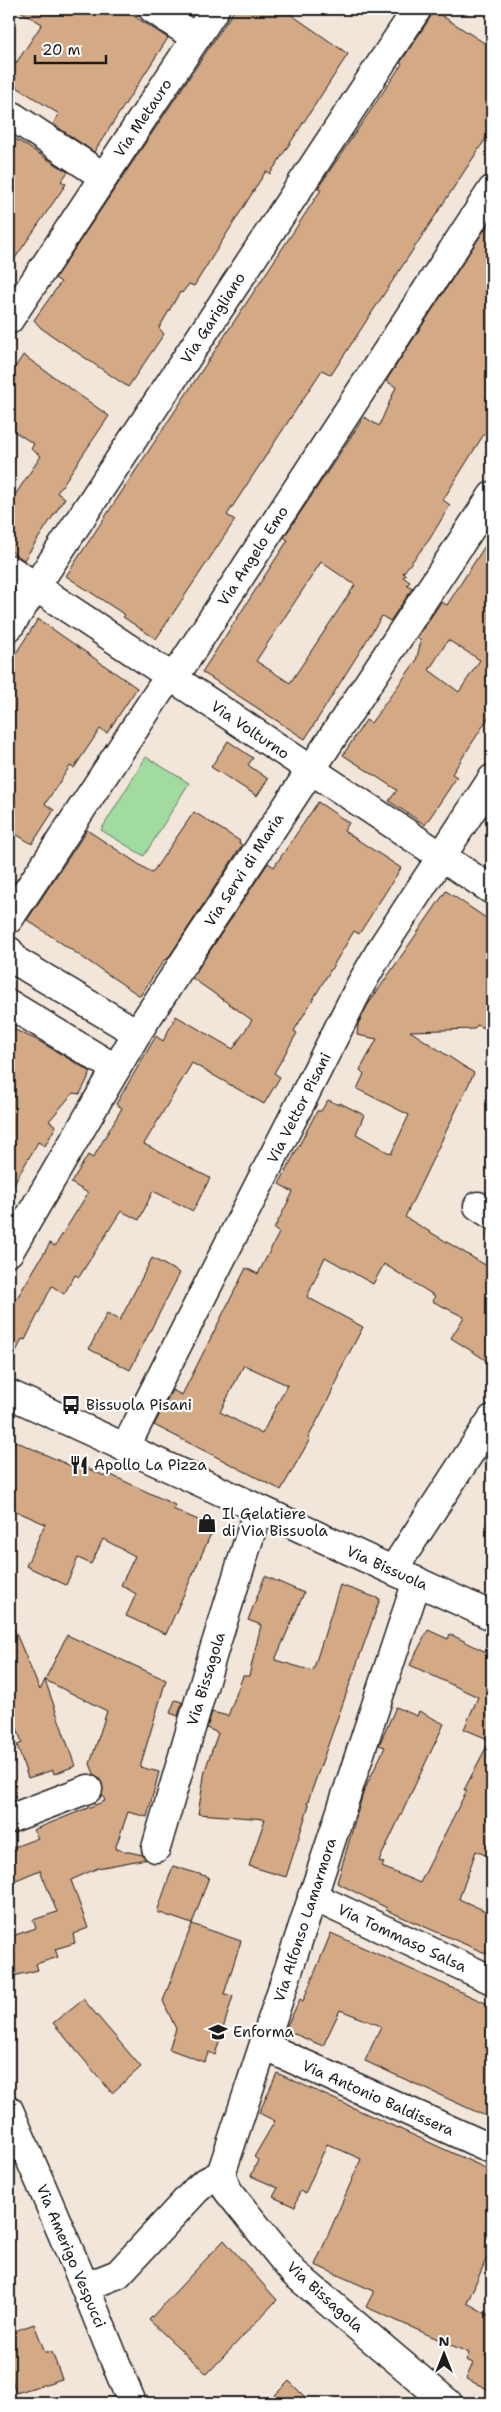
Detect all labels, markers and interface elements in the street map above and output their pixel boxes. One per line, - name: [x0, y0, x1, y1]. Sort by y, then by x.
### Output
- scale bar: [35, 32, 106, 64]
- text: 20 m: [42, 40, 81, 60]
- street label: Via Metauro: [109, 75, 177, 161]
- street label: Via Garigliano: [176, 269, 250, 367]
- street label: Via Angelo Emo: [213, 502, 293, 610]
- street label: Via Volturno: [207, 696, 293, 764]
- street label: Via Servi di Maria: [200, 809, 289, 931]
- street label: Via Vettor Pisani: [262, 1049, 336, 1167]
- bus stop icon: Bissuola Pisani: [60, 1394, 82, 1416]
- place label: Bissuola Pisani: [86, 1395, 192, 1415]
- restaurant icon: Apollo La Pizza: [68, 1454, 90, 1476]
- place label: Apollo La Pizza: [94, 1455, 207, 1475]
- place label: Il Gelatiere di Via Bissuola: [222, 1504, 329, 1541]
- shop icon: Il Gelatiere di Via Bissuola: [196, 1512, 218, 1534]
- street label: Via Bissuola: [343, 1541, 431, 1595]
- street label: Via Bissagola: [182, 1629, 230, 1728]
- street label: Via Alfonso Lamarmora: [269, 1835, 341, 2005]
- street label: Via Tommaso Salsa: [334, 1899, 470, 1977]
- school or university icon: Enforma: [207, 2021, 229, 2043]
- place label: Enforma: [233, 2022, 295, 2042]
- street label: Via Antonio Baldissera: [299, 2055, 458, 2141]
- street label: Via Amerigo Vespucci: [32, 2181, 110, 2331]
- street label: Via Bissagola: [282, 2257, 368, 2337]
- north arrow: [418, 2330, 468, 2380]
- text: N: [438, 2332, 450, 2350]

